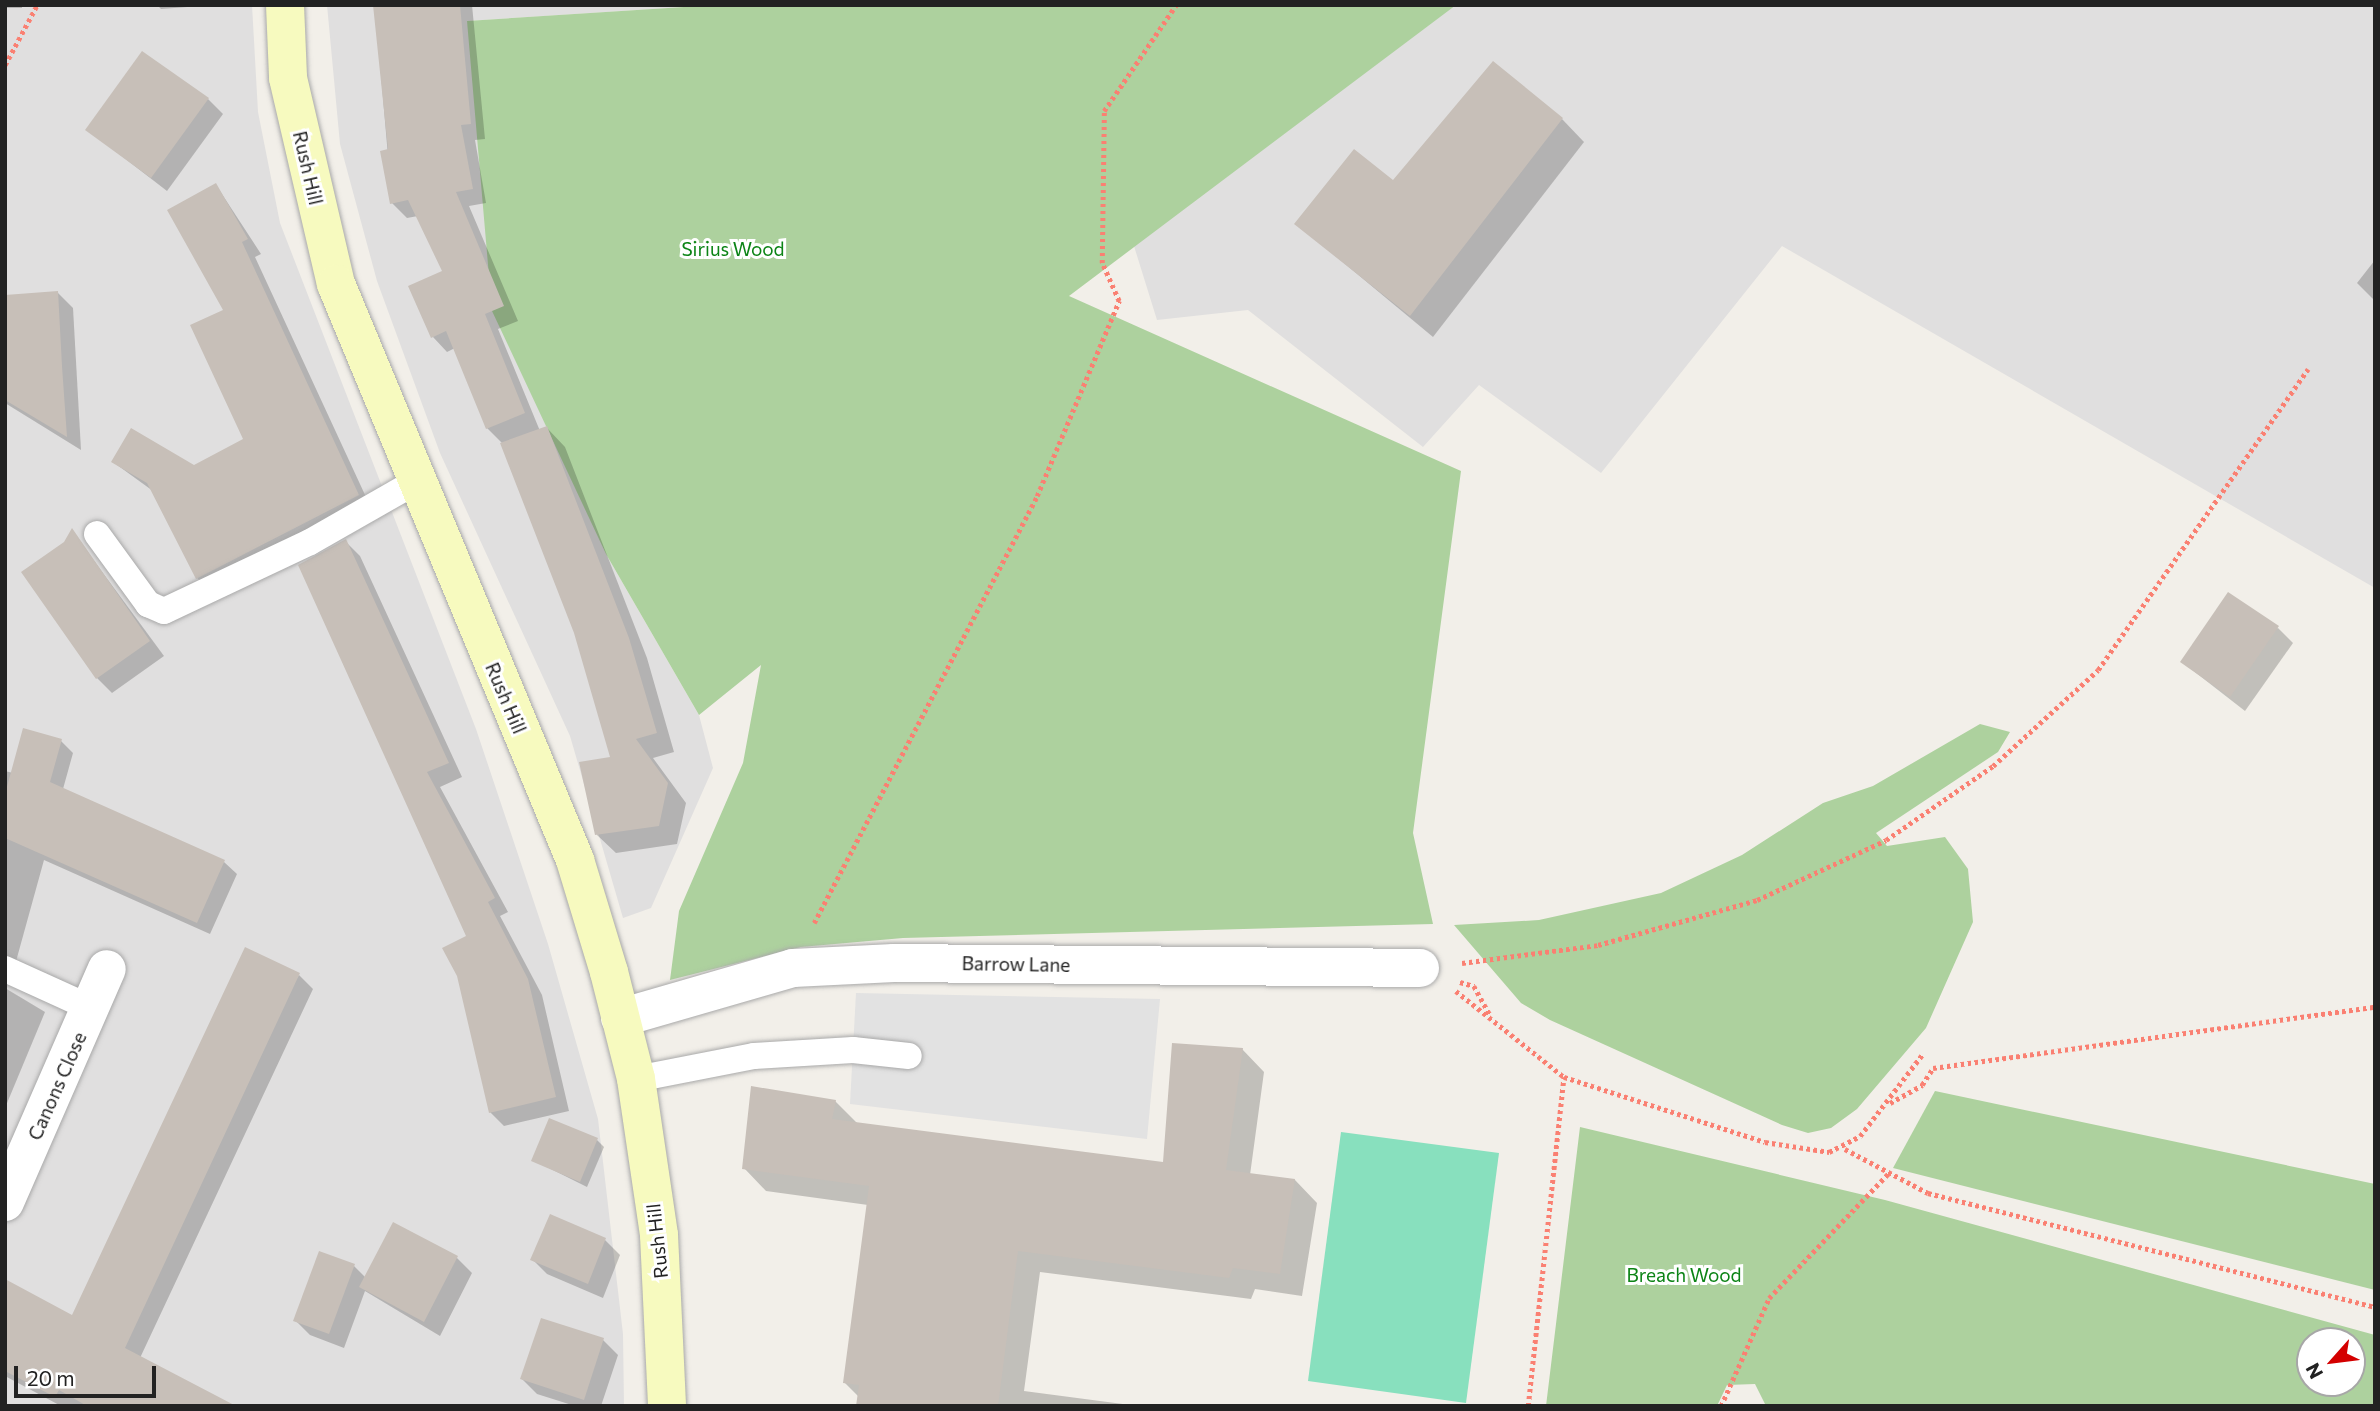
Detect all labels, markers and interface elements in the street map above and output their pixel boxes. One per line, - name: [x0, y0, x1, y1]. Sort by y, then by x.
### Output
- street label: Rush Hill: [288, 129, 328, 207]
- park label: Sirius Wood: [681, 238, 785, 260]
- street label: Rush Hill: [481, 659, 531, 737]
- street label: Barrow Lane: [961, 952, 1071, 976]
- street label: Canons Close: [23, 1028, 91, 1144]
- street label: Rush Hill: [642, 1202, 672, 1280]
- park label: Breach Wood: [1626, 1264, 1742, 1286]
- north arrow: [2296, 1327, 2366, 1397]
- scale bar: [18, 1352, 159, 1396]
- text: N: [2300, 1359, 2327, 1383]
- text: 20 m: [27, 1365, 75, 1390]

